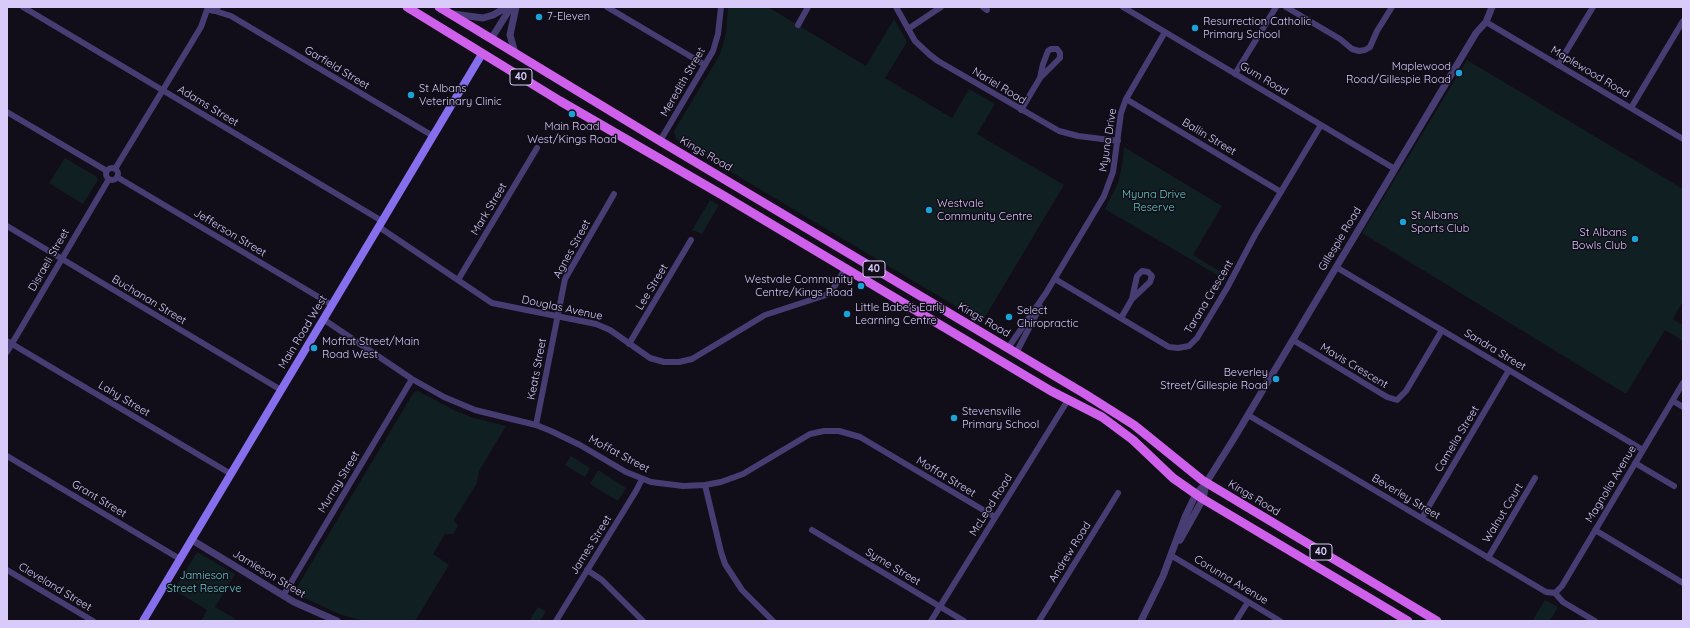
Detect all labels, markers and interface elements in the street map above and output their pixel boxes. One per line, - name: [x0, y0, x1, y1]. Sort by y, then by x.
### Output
- place label: 7-Eleven: [547, 10, 590, 24]
- marker: 7-Eleven: [534, 12, 544, 22]
- place label: Resurrection Catholic Primary School: [1203, 15, 1311, 41]
- marker: Resurrection Catholic Primary School: [1190, 23, 1200, 33]
- street label: Garfield Street: [302, 43, 372, 93]
- street label: Maplewood Road: [1548, 43, 1632, 101]
- street label: Meredith Street: [658, 45, 708, 119]
- street label: Gum Road: [1237, 59, 1291, 99]
- place label: Maplewood Road/Gillespie Road: [1346, 60, 1451, 86]
- street label: Nariel Road: [970, 65, 1028, 107]
- marker: Maplewood Road/Gillespie Road: [1454, 68, 1464, 78]
- road number: 40: [510, 69, 532, 85]
- place label: St Albans Veterinary Clinic: [419, 82, 502, 108]
- street label: Adams Street: [175, 83, 241, 129]
- marker: St Albans Veterinary Clinic: [406, 90, 416, 100]
- street label: Myuna Drive: [1096, 107, 1120, 173]
- marker: Main Road West/Kings Road: [567, 109, 577, 119]
- street label: Ballin Street: [1180, 116, 1238, 158]
- place label: Main Road West/Kings Road: [527, 120, 617, 146]
- street label: Kings Road: [677, 134, 735, 174]
- street label: Mark Street: [468, 180, 510, 238]
- park label: Myuna Drive Reserve: [1122, 188, 1186, 214]
- place label: Westvale Community Centre: [937, 197, 1033, 223]
- marker: Westvale Community Centre: [924, 205, 934, 215]
- street label: Gillespie Road: [1316, 205, 1364, 273]
- street label: Jefferson Street: [191, 206, 269, 260]
- place label: St Albans Sports Club: [1411, 209, 1469, 235]
- street label: Agnes Street: [551, 217, 593, 281]
- marker: St Albans Sports Club: [1398, 217, 1408, 227]
- street label: Disraeli Street: [26, 226, 72, 294]
- place label: St Albans Bowls Club: [1572, 226, 1627, 252]
- marker: St Albans Bowls Club: [1630, 234, 1640, 244]
- street label: Tarana Crescent: [1182, 258, 1236, 336]
- road number: 40: [863, 261, 885, 277]
- street label: Lee Street: [633, 262, 671, 312]
- street label: Buchanan Street: [109, 273, 189, 327]
- place label: Westvale Community Centre/Kings Road: [744, 273, 853, 299]
- marker: Westvale Community Centre/Kings Road: [856, 281, 866, 291]
- street label: Main Road West: [276, 293, 330, 371]
- street label: Douglas Avenue: [520, 293, 604, 323]
- street label: Kings Road: [955, 300, 1013, 340]
- place label: Little Babe's Early Learning Centre: [855, 301, 945, 327]
- place label: Select Chiropractic: [1017, 304, 1078, 330]
- marker: Little Babe's Early Learning Centre: [842, 309, 852, 319]
- marker: Select Chiropractic: [1004, 312, 1014, 322]
- street label: Sandra Street: [1462, 326, 1528, 374]
- place label: Moffat Street/Main Road West: [322, 335, 419, 361]
- street label: Keats Street: [525, 337, 549, 401]
- street label: Mavis Crescent: [1318, 341, 1390, 391]
- marker: Moffat Street/Main Road West: [309, 343, 319, 353]
- place label: Beverley Street/Gillespie Road: [1160, 366, 1268, 392]
- marker: Beverley Street/Gillespie Road: [1271, 374, 1281, 384]
- street label: Lahy Street: [96, 378, 152, 420]
- street label: Camelia Street: [1432, 404, 1482, 474]
- place label: Stevensville Primary School: [962, 405, 1039, 431]
- marker: Stevensville Primary School: [949, 413, 959, 423]
- street label: Moffat Street: [586, 432, 652, 476]
- street label: Magnolia Avenue: [1583, 443, 1639, 525]
- street label: Murray Street: [315, 449, 363, 515]
- street label: Moffat Street: [914, 454, 978, 500]
- street label: Beverley Street: [1369, 471, 1443, 523]
- street label: McLeod Road: [967, 472, 1015, 538]
- street label: Grant Street: [69, 477, 129, 521]
- street label: Kings Road: [1226, 477, 1282, 519]
- street label: Walnut Court: [1480, 481, 1526, 545]
- street label: James Street: [568, 513, 614, 577]
- street label: Andrew Road: [1046, 519, 1094, 585]
- road number: 40: [1310, 544, 1332, 560]
- street label: Syme Street: [863, 545, 923, 589]
- street label: Jamieson Street: [230, 547, 308, 601]
- street label: Corunna Avenue: [1191, 553, 1271, 607]
- street label: Cleveland Street: [16, 560, 94, 614]
- park label: Jamieson Street Reserve: [167, 569, 241, 595]

